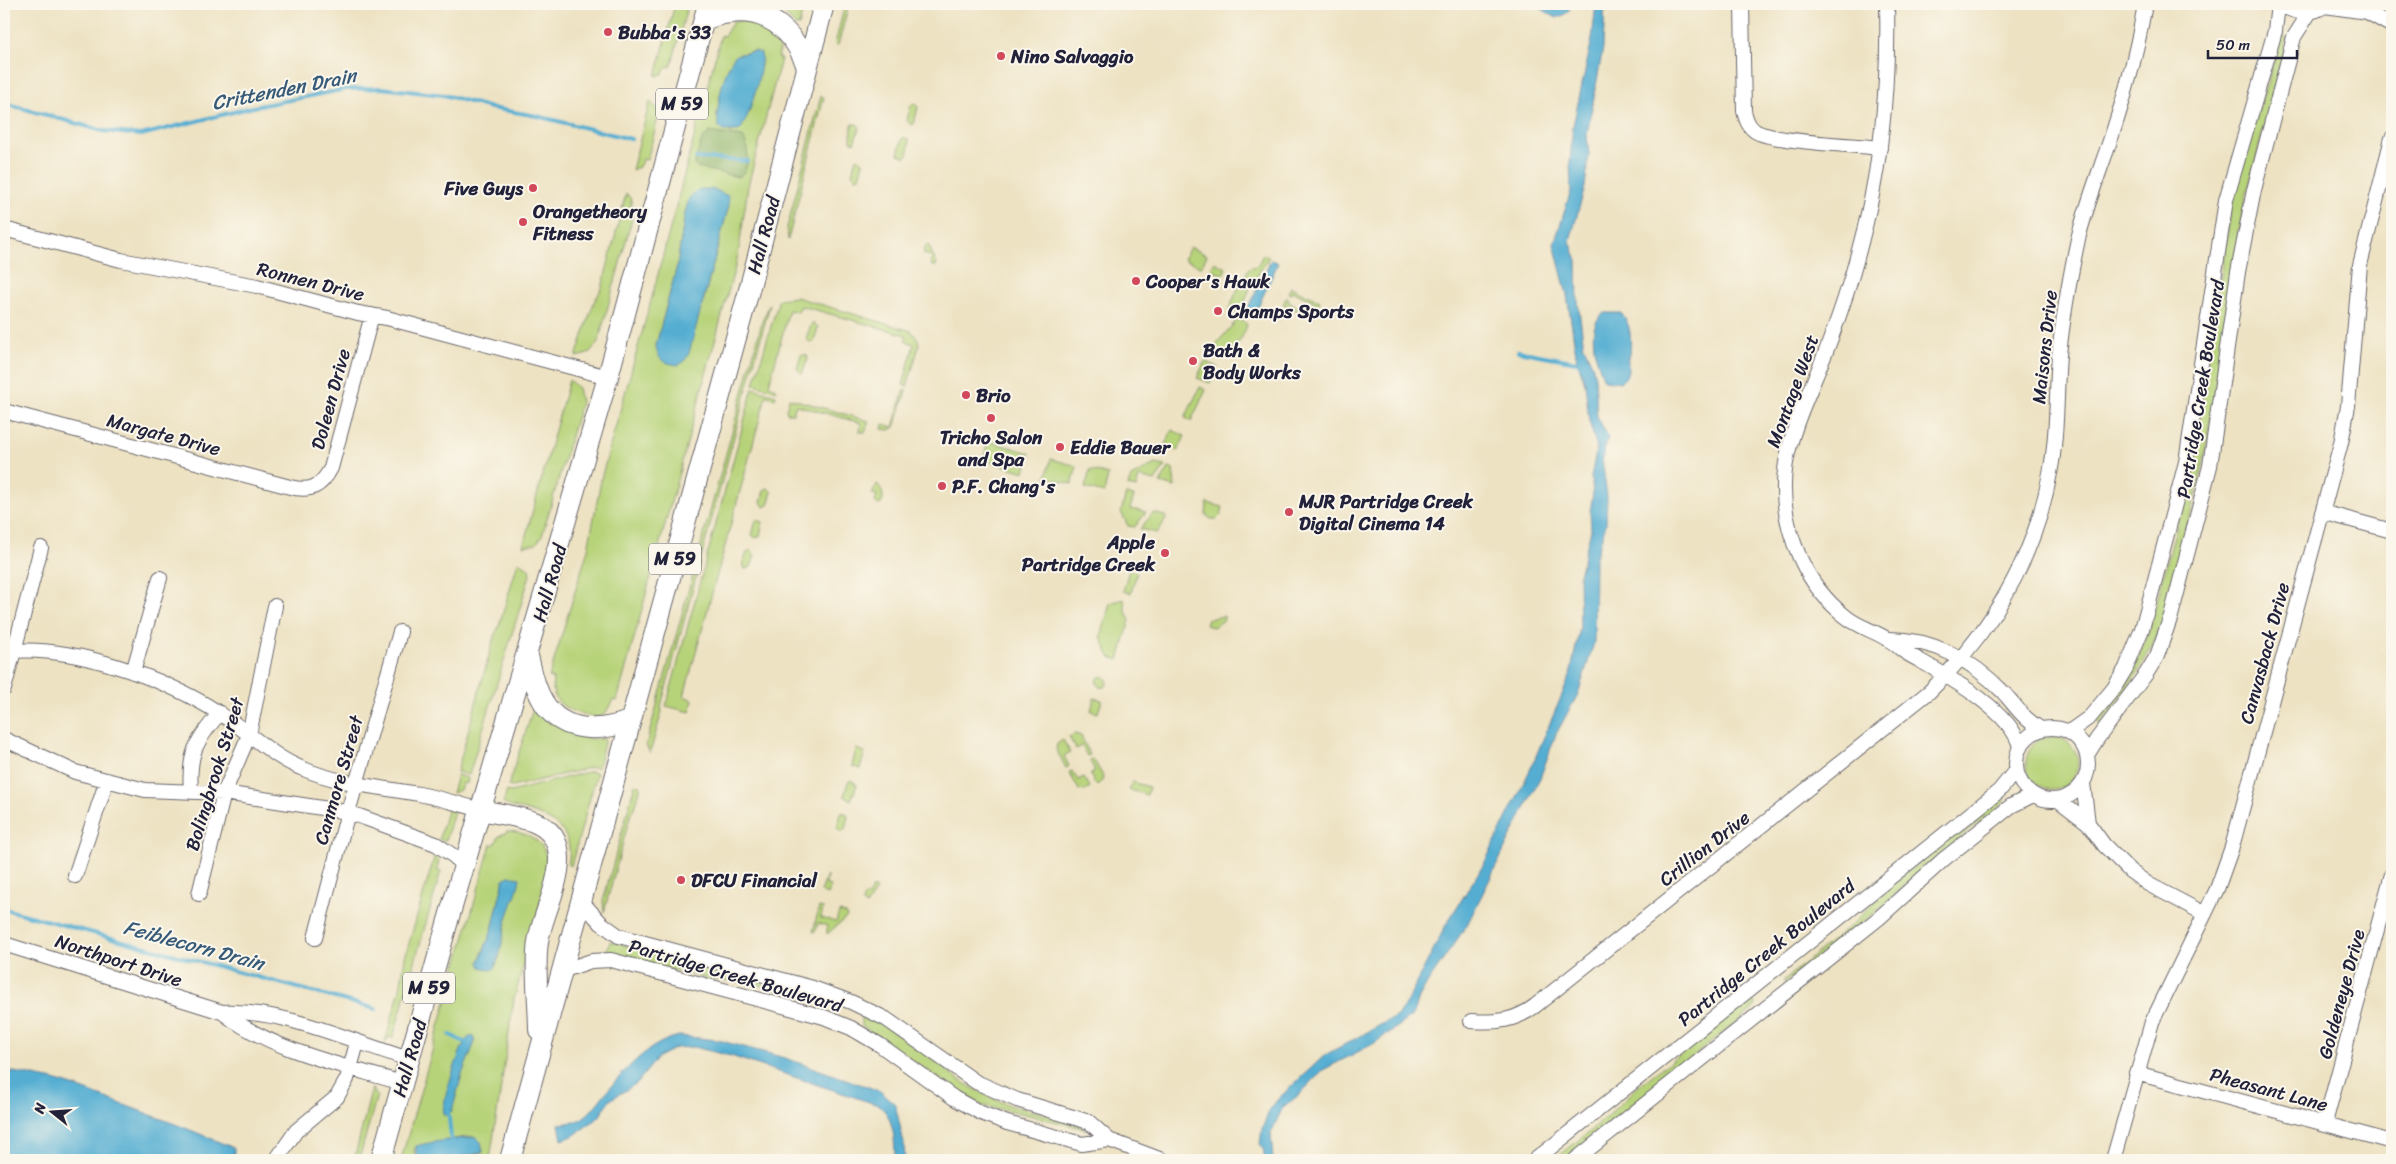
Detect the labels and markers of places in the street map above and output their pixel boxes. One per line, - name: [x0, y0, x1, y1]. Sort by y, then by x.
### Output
- place label: Bubba's 33: [618, 16, 712, 49]
- marker: Bubba's 33: [602, 26, 614, 38]
- place label: Nino Salvaggio: [1010, 40, 1134, 73]
- marker: Nino Salvaggio: [995, 50, 1007, 62]
- place label: Five Guys: [443, 172, 524, 205]
- marker: Five Guys: [527, 182, 539, 194]
- place label: Orangetheory Fitness: [532, 195, 648, 250]
- marker: Orangetheory Fitness: [517, 216, 529, 228]
- place label: Cooper's Hawk: [1145, 265, 1271, 298]
- marker: Cooper's Hawk: [1130, 275, 1142, 287]
- place label: Champs Sports: [1227, 295, 1355, 328]
- marker: Champs Sports: [1212, 305, 1224, 317]
- place label: Bath & Body Works: [1203, 334, 1302, 389]
- marker: Bath & Body Works: [1187, 355, 1199, 367]
- place label: Brio: [976, 379, 1011, 412]
- marker: Brio: [960, 389, 972, 401]
- marker: Tricho Salon and Spa: [985, 412, 997, 424]
- place label: Tricho Salon and Spa: [940, 421, 1043, 476]
- place label: Eddie Bauer: [1070, 431, 1172, 464]
- marker: Eddie Bauer: [1054, 441, 1066, 453]
- place label: P.F. Chang's: [952, 470, 1056, 503]
- marker: P.F. Chang's: [936, 480, 948, 492]
- place label: MJR Partridge Creek Digital Cinema 14: [1298, 485, 1474, 540]
- marker: MJR Partridge Creek Digital Cinema 14: [1283, 506, 1295, 518]
- place label: Apple Partridge Creek: [1022, 526, 1156, 581]
- marker: Apple Partridge Creek: [1159, 547, 1171, 559]
- place label: DFCU Financial: [691, 864, 818, 897]
- marker: DFCU Financial: [675, 874, 687, 886]

